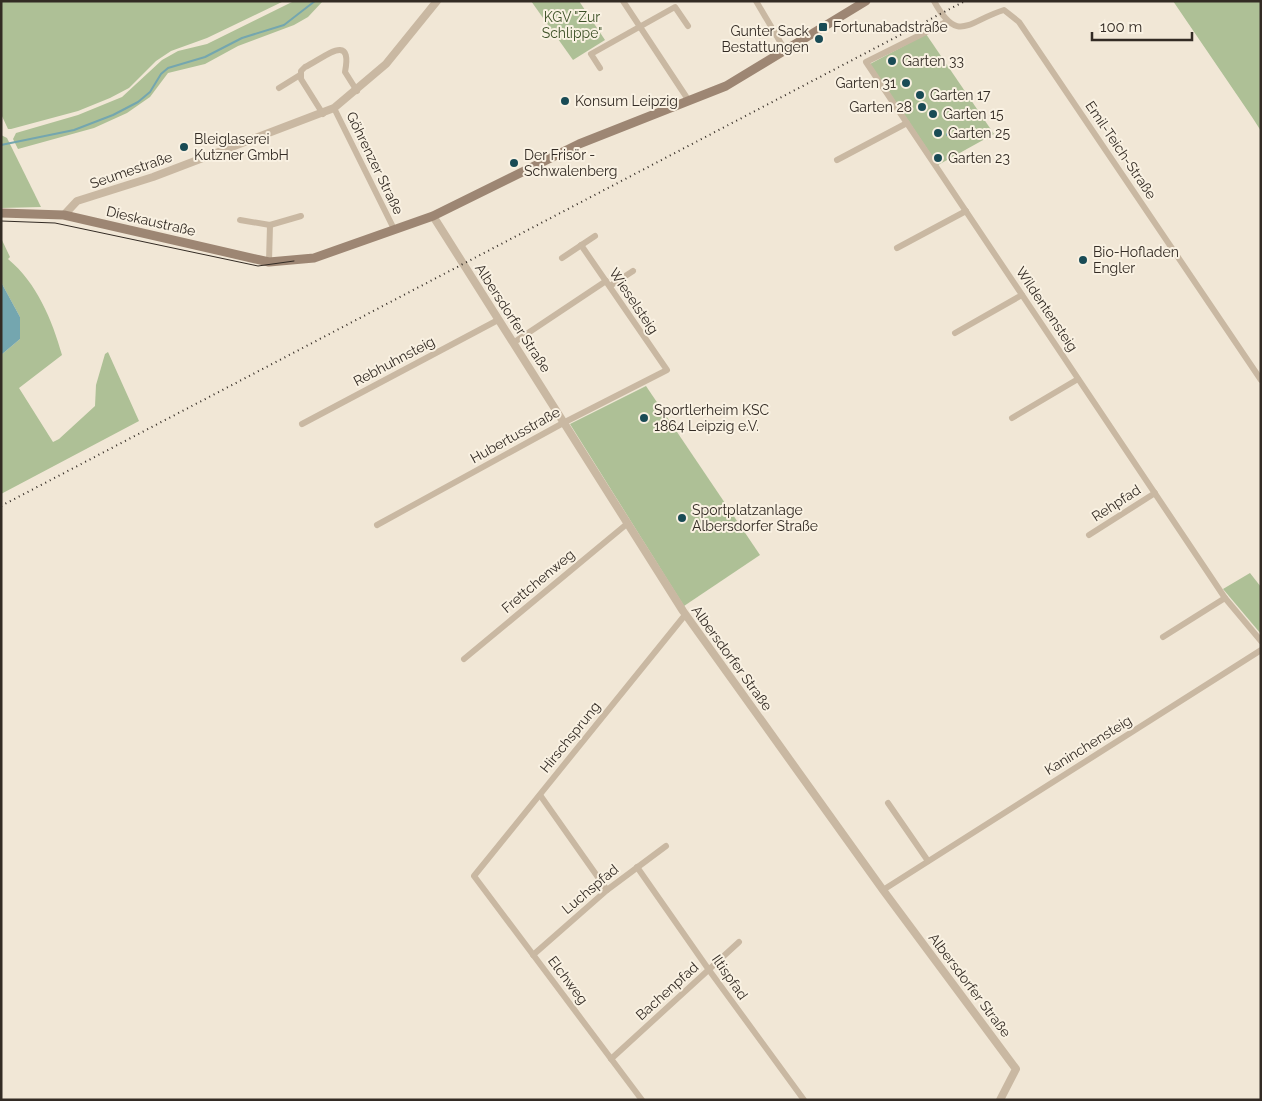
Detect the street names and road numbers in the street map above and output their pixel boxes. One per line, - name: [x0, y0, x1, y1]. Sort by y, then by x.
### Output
- street label: Emil-Teich-Straße: [1082, 98, 1160, 202]
- street label: Göhrenzer Straße: [343, 109, 407, 217]
- street label: Seumestraße: [88, 148, 174, 192]
- street label: Dieskaustraße: [105, 203, 197, 239]
- street label: Albersdorfer Straße: [472, 261, 554, 375]
- street label: Wildentensteig: [1013, 264, 1081, 354]
- street label: Wieselsteig: [606, 265, 662, 337]
- street label: Rebhuhnsteig: [351, 333, 437, 389]
- street label: Hubertusstraße: [467, 404, 563, 466]
- street label: Rehpfad: [1089, 481, 1143, 525]
- street label: Frettchenweg: [498, 546, 578, 616]
- street label: Albersdorfer Straße: [688, 602, 776, 714]
- street label: Hirschsprung: [537, 698, 603, 776]
- street label: Kaninchensteig: [1042, 712, 1134, 778]
- street label: Luchspfad: [559, 861, 621, 917]
- street label: Albersdorfer Straße: [926, 930, 1014, 1040]
- street label: Iltispfad: [709, 951, 751, 1003]
- street label: Elchweg: [545, 953, 591, 1007]
- street label: Bachenpfad: [632, 959, 702, 1023]

